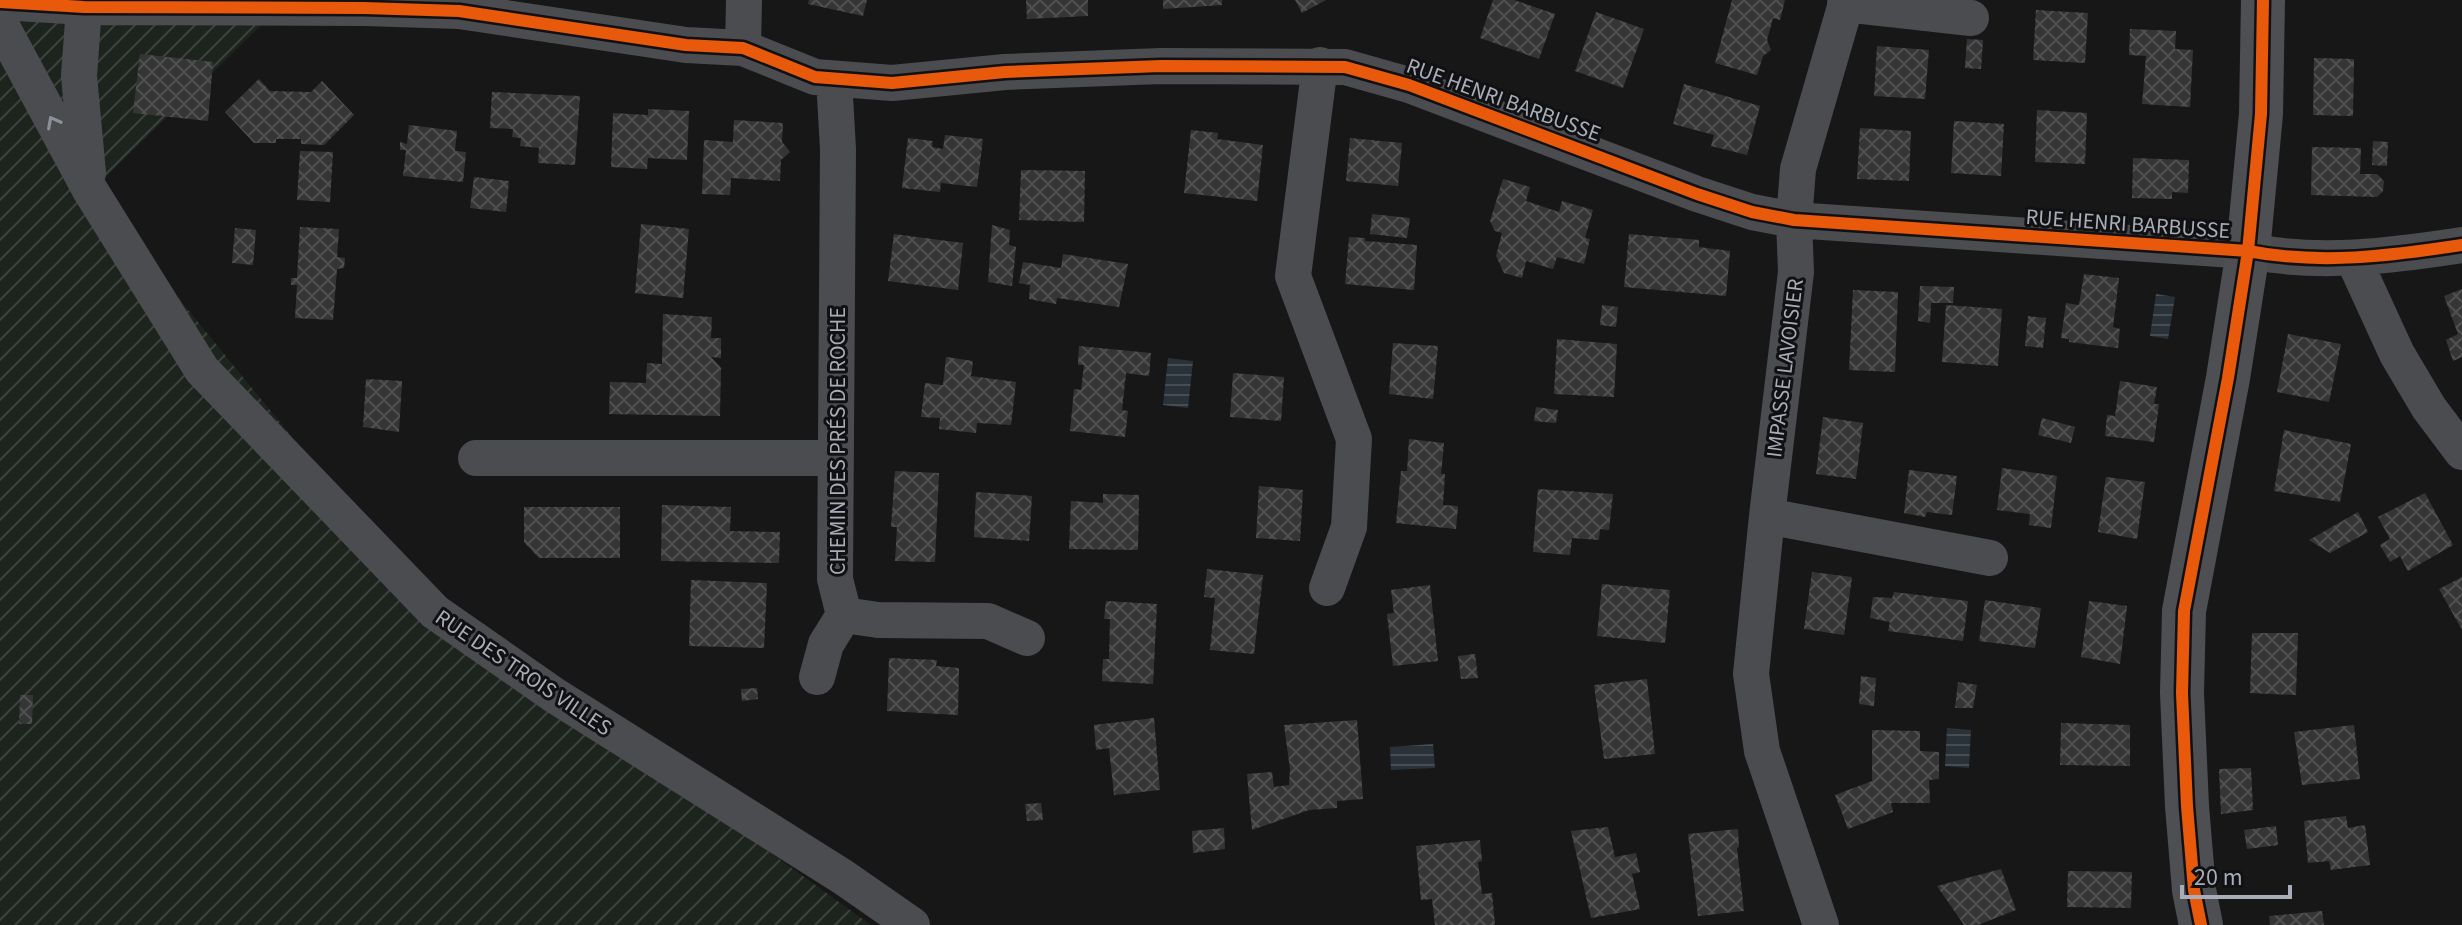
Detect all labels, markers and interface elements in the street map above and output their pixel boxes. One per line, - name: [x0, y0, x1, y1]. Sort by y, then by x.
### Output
- street label: RUE HENRI BARBUSSE: [1402, 50, 1605, 150]
- one-way arrow: [47, 116, 63, 130]
- street label: RUE HENRI BARBUSSE: [2025, 201, 2231, 247]
- street label: IMPASSE LAVOISIER: [1758, 277, 1812, 459]
- street label: CHEMIN DES PRÉS DE ROCHE: [822, 307, 854, 575]
- street label: RUE DES TROIS VILLES: [429, 602, 618, 744]
- scale bar: [2182, 849, 2290, 899]
- text: 20 m: [2194, 860, 2243, 895]

